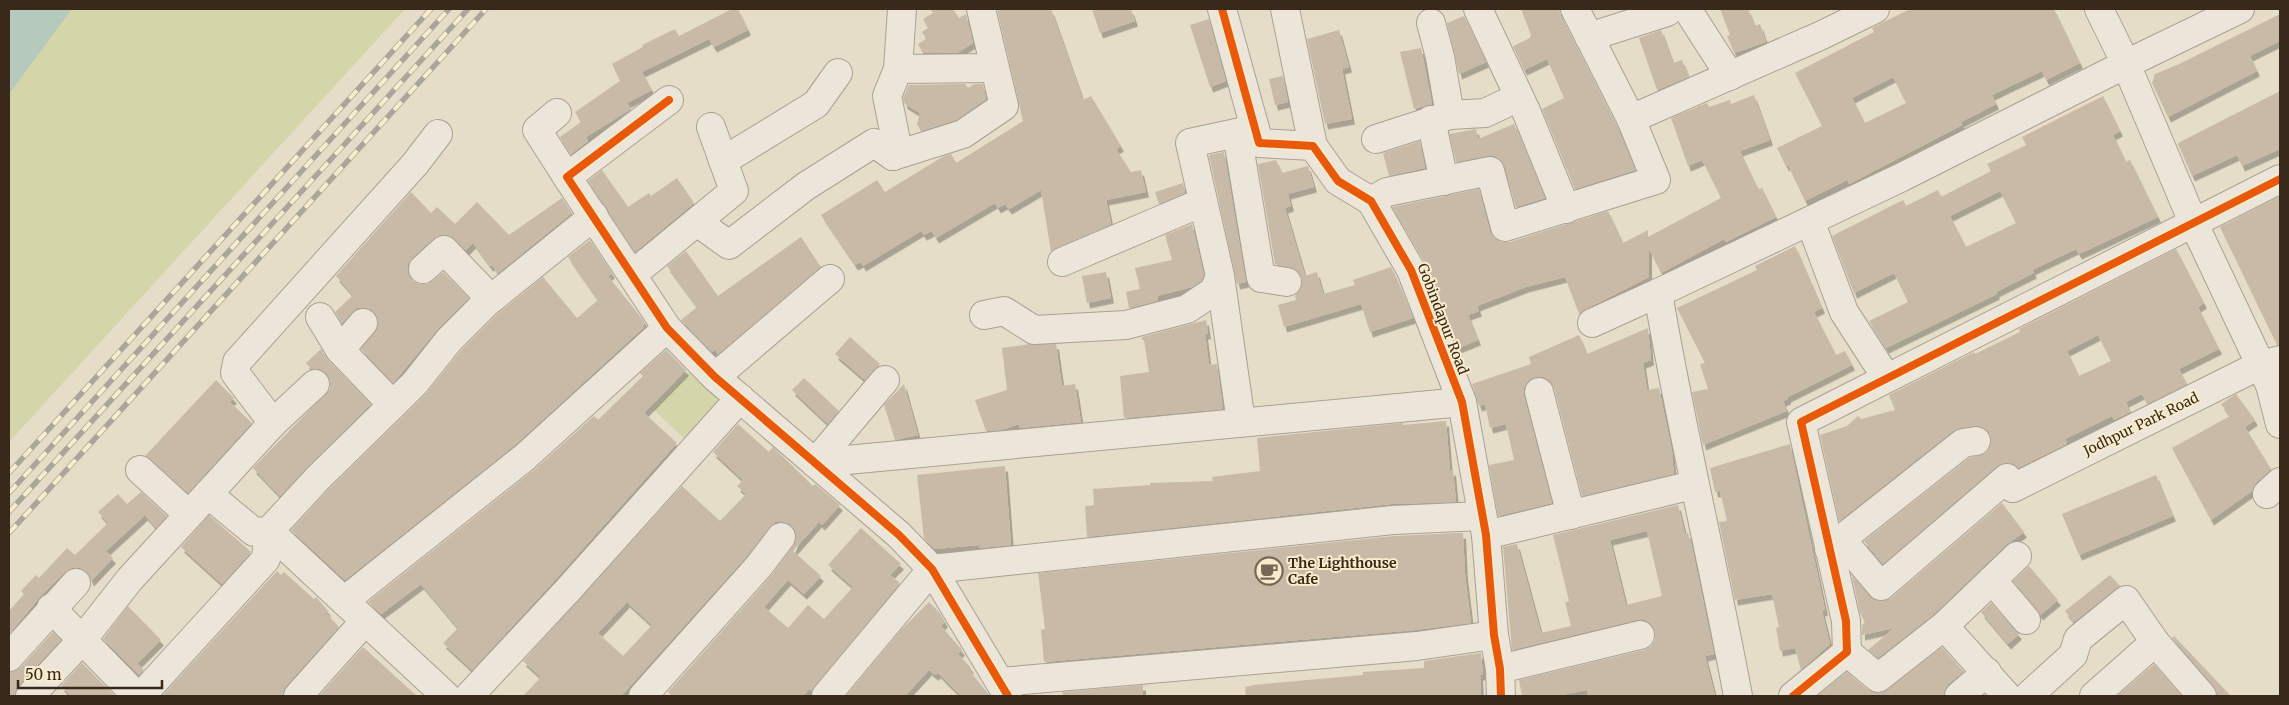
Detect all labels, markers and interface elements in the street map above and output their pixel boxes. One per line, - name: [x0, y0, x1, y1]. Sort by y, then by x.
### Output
- street label: Gobindapur Road: [1414, 261, 1473, 378]
- street label: Jodhpur Park Road: [2079, 388, 2202, 460]
- place label: The Lighthouse Cafe: [1288, 554, 1397, 588]
- cafe icon: The Lighthouse Cafe: [1254, 556, 1284, 586]
- scale bar: [18, 658, 161, 690]
- text: 50 m: [25, 665, 62, 684]

